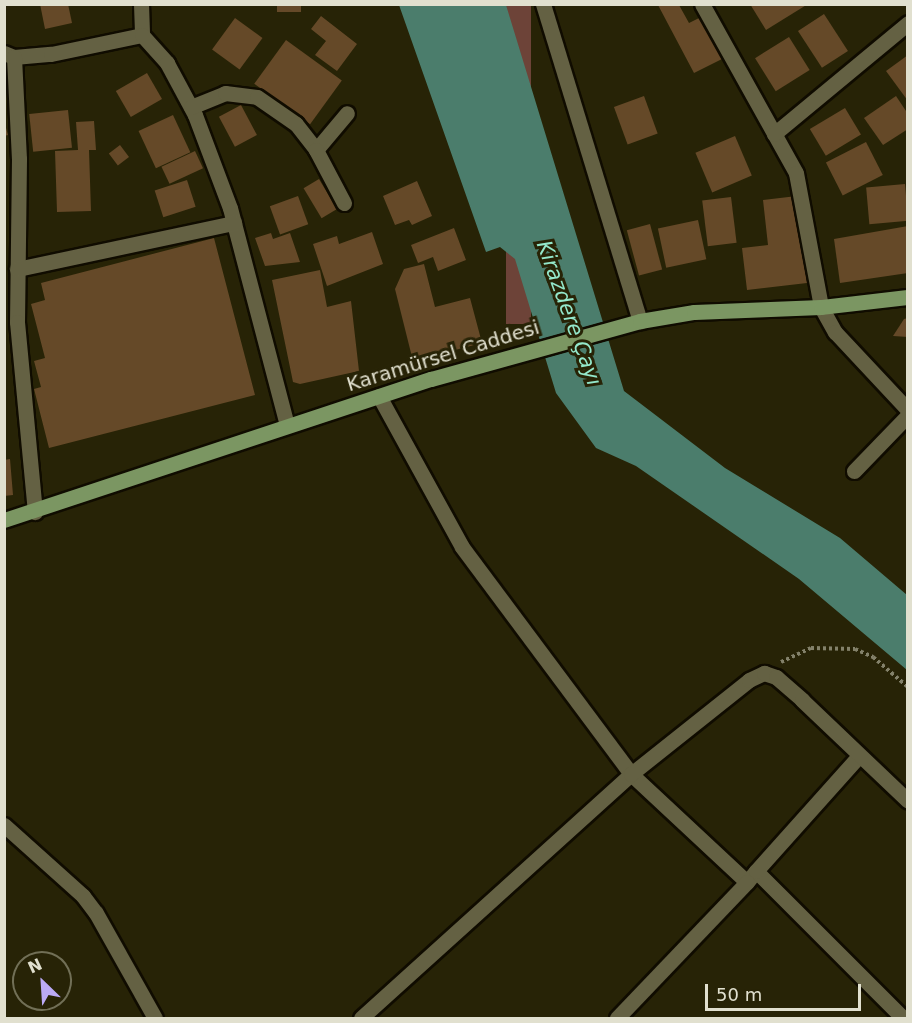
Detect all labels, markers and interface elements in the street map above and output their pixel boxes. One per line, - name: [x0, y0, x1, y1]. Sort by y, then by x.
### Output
- water label: Kirazdere Çayı: [531, 237, 607, 389]
- street label: Karamürsel Caddesi: [344, 315, 542, 397]
- north arrow: [12, 951, 72, 1011]
- text: N: [25, 955, 45, 977]
- scale bar: [708, 972, 864, 1010]
- text: 50 m: [716, 984, 762, 1005]

